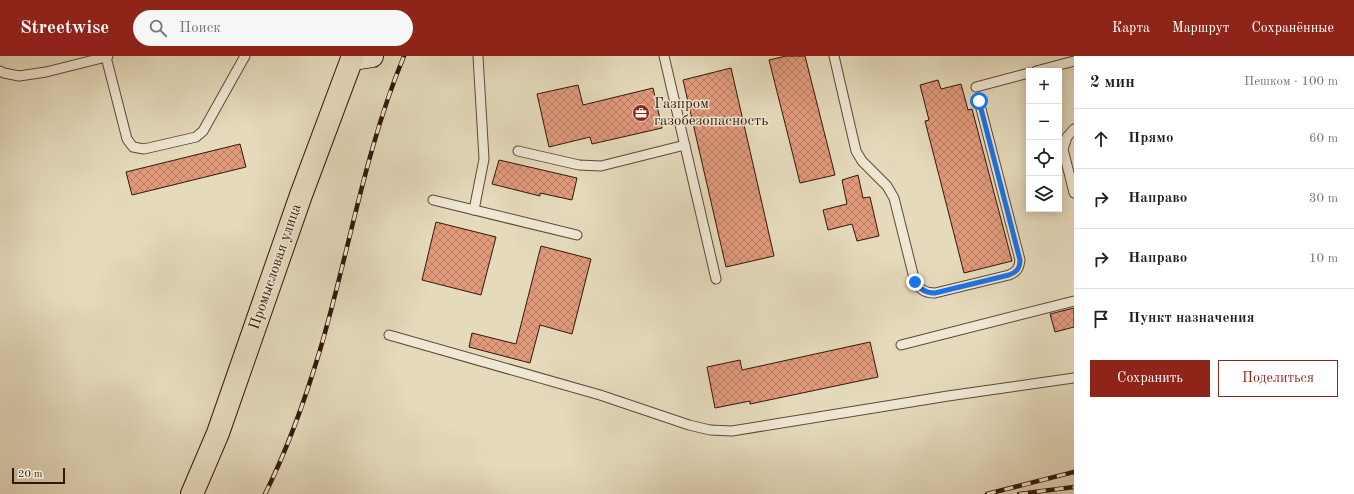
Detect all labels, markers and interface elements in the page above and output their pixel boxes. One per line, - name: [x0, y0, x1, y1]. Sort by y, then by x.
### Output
- search box: [133, 10, 413, 46]
- icon: search: [147, 17, 169, 39]
- text: Streetwise: [20, 19, 109, 38]
- text: Поиск: [179, 21, 221, 36]
- text: Карта: [1112, 21, 1150, 35]
- text: Маршрут: [1172, 21, 1229, 35]
- text: Сохранённые: [1251, 21, 1334, 35]
- map controls: [1026, 68, 1062, 212]
- button: +: [1026, 68, 1062, 104]
- text: 2 мин: [1090, 74, 1135, 91]
- text: Пешком · 100 m: [1244, 75, 1338, 88]
- route start: [970, 92, 988, 110]
- place label: Газпром газобезопасность: [654, 97, 768, 129]
- office icon: Газпром газобезопасность: [631, 103, 651, 123]
- button: −: [1026, 104, 1062, 140]
- icon: ahead: [1090, 128, 1112, 150]
- text: Прямо: [1128, 131, 1174, 146]
- text: 60 m: [1309, 132, 1338, 145]
- button: locate: [1026, 140, 1062, 176]
- button: layers: [1026, 176, 1062, 212]
- icon: right: [1090, 188, 1112, 210]
- text: Направо: [1128, 191, 1187, 206]
- text: 30 m: [1309, 192, 1338, 205]
- street label: Промысловая улица: [247, 202, 305, 332]
- icon: right: [1090, 248, 1112, 270]
- text: Направо: [1128, 251, 1187, 266]
- text: 10 m: [1309, 252, 1338, 265]
- route end: [906, 273, 924, 291]
- icon: arrive: [1090, 308, 1112, 330]
- text: Пункт назначения: [1128, 311, 1255, 326]
- button: Сохранить: [1090, 360, 1210, 397]
- button: Поделиться: [1218, 360, 1338, 397]
- scale bar: [12, 466, 65, 485]
- text: 20 m: [18, 469, 43, 480]

